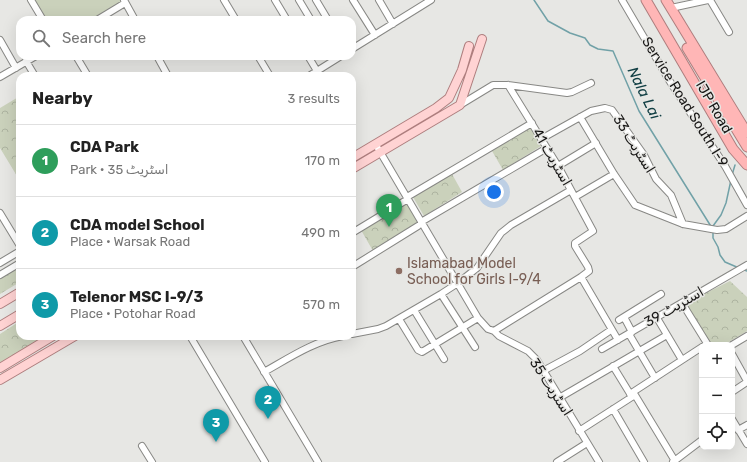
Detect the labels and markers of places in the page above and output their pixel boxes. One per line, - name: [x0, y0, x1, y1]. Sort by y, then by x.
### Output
- pin: 1: [376, 194, 402, 227]
- place label: Islamabad Model School for Girls I-9/4: [407, 255, 541, 288]
- marker: Islamabad Model School for Girls I-9/4: [394, 266, 404, 276]
- pin: 2: [255, 386, 281, 419]
- pin: 3: [203, 409, 229, 442]

